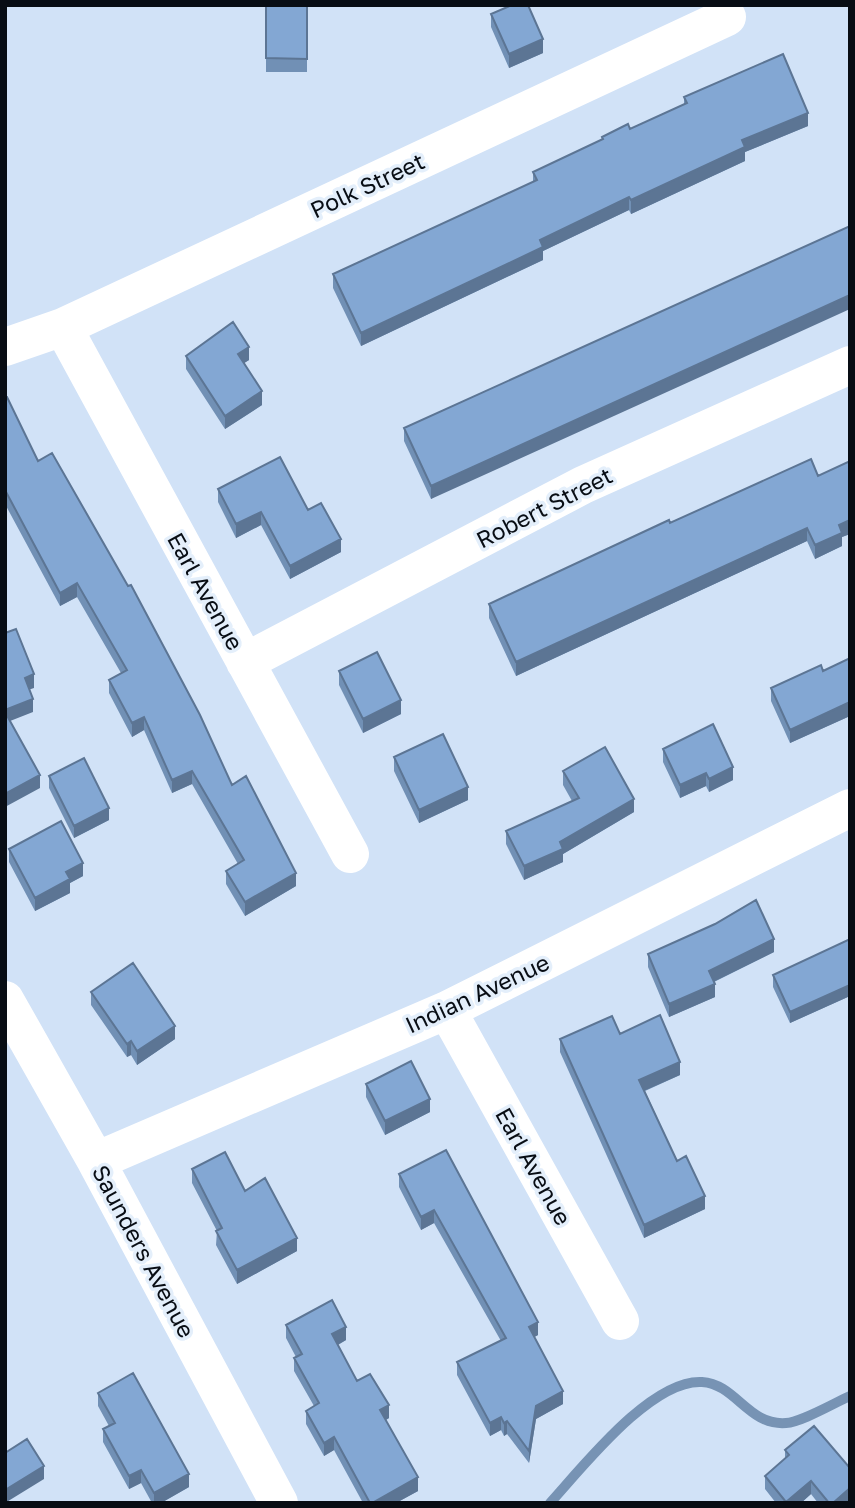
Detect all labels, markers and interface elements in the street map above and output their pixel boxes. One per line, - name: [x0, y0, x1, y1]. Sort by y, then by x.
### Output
- street label: Polk Street: [305, 146, 429, 224]
- street label: Robert Street: [471, 461, 617, 553]
- street label: Earl Avenue: [162, 527, 250, 655]
- street label: Indian Avenue: [400, 947, 554, 1039]
- street label: Earl Avenue: [490, 1102, 578, 1230]
- street label: Saunders Avenue: [87, 1160, 201, 1342]

